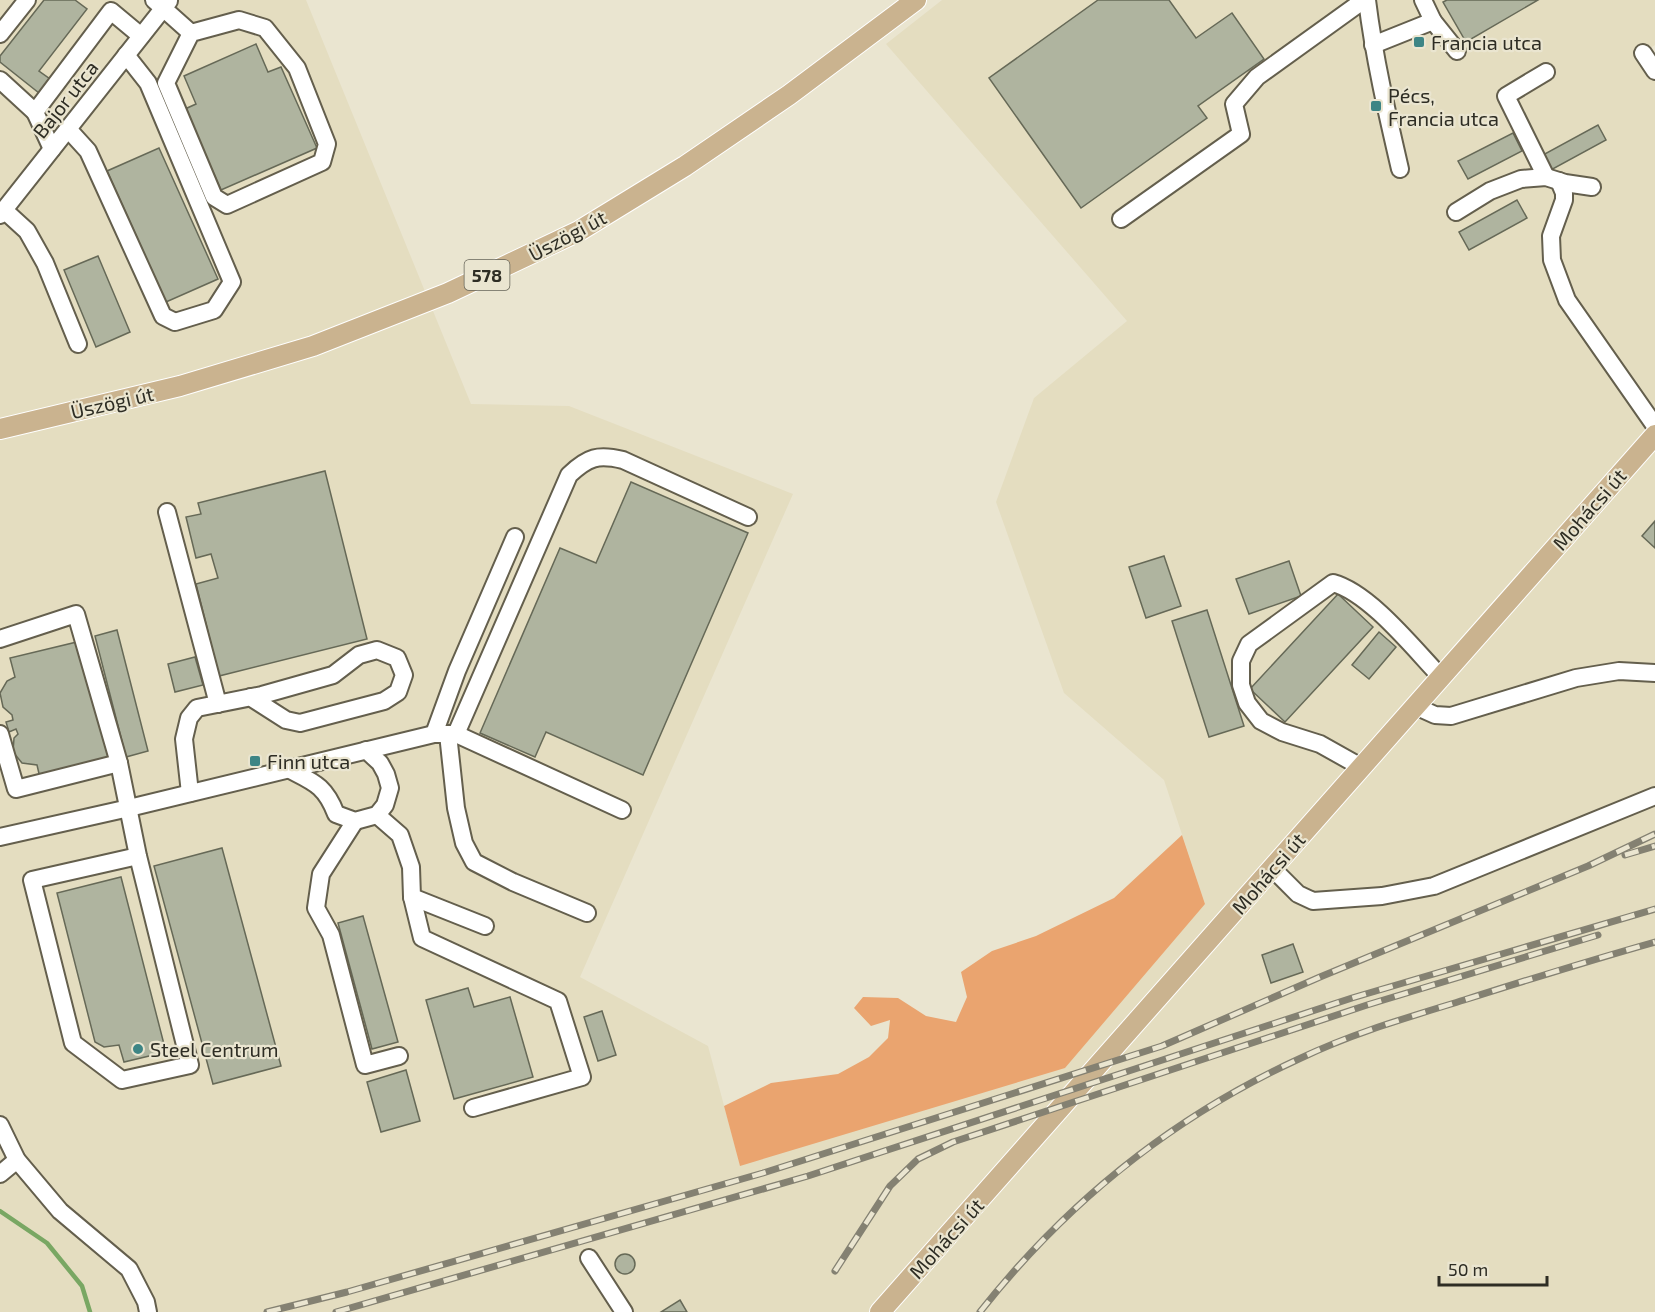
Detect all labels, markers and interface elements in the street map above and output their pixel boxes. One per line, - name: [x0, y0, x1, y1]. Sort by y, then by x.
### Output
- place label: Francia utca: [1431, 30, 1542, 54]
- marker: Francia utca: [1412, 35, 1426, 49]
- street label: Bajor utca: [27, 56, 103, 142]
- place label: Pécs, Francia utca: [1388, 83, 1499, 130]
- marker: Pécs, Francia utca: [1369, 99, 1383, 113]
- street label: Üszögi út: [524, 204, 610, 265]
- road number: 578: [464, 260, 510, 290]
- street label: Üszögi út: [68, 381, 156, 423]
- street label: Mohácsi út: [1547, 463, 1631, 555]
- place label: Finn utca: [267, 749, 350, 773]
- marker: Finn utca: [248, 754, 262, 768]
- street label: Mohácsi út: [1226, 827, 1310, 919]
- place label: Steel Centrum: [150, 1037, 278, 1061]
- marker: Steel Centrum: [131, 1042, 145, 1056]
- street label: Mohácsi út: [904, 1193, 989, 1283]
- scale bar: [1439, 1249, 1547, 1287]
- text: 50 m: [1448, 1258, 1488, 1280]

